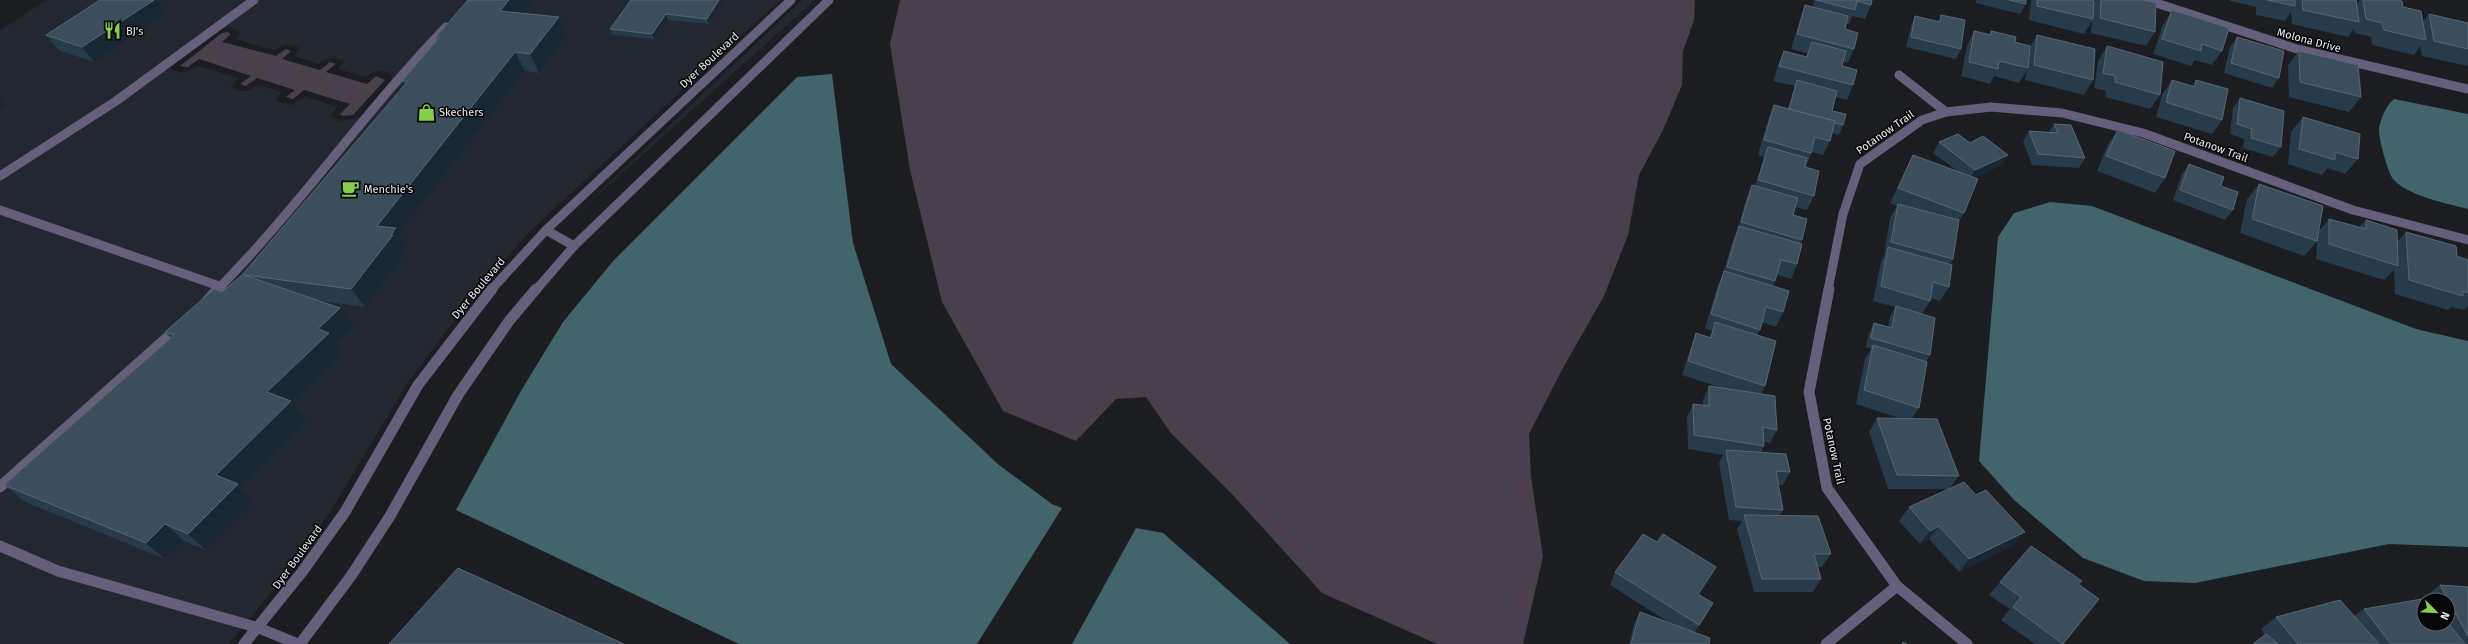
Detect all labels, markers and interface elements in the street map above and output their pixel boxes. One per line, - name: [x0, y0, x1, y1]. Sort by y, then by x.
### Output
- restaurant icon: BJ's: [103, 21, 123, 41]
- place label: BJ's: [126, 25, 143, 38]
- street label: Molona Drive: [2275, 26, 2342, 55]
- street label: Dyer Boulevard: [677, 30, 742, 91]
- shop icon: Skechers: [416, 102, 436, 122]
- place label: Skechers: [439, 106, 483, 119]
- street label: Potanow Trail: [1854, 108, 1917, 157]
- street label: Potanow Trail: [2182, 130, 2250, 165]
- cafe icon: Menchie's: [341, 179, 361, 199]
- place label: Menchie's: [364, 183, 413, 196]
- street label: Dyer Boulevard: [449, 255, 508, 322]
- street label: Potanow Trail: [1820, 417, 1847, 485]
- street label: Dyer Boulevard: [270, 523, 325, 592]
- north arrow: [2416, 592, 2456, 632]
- text: N: [2437, 610, 2452, 622]

